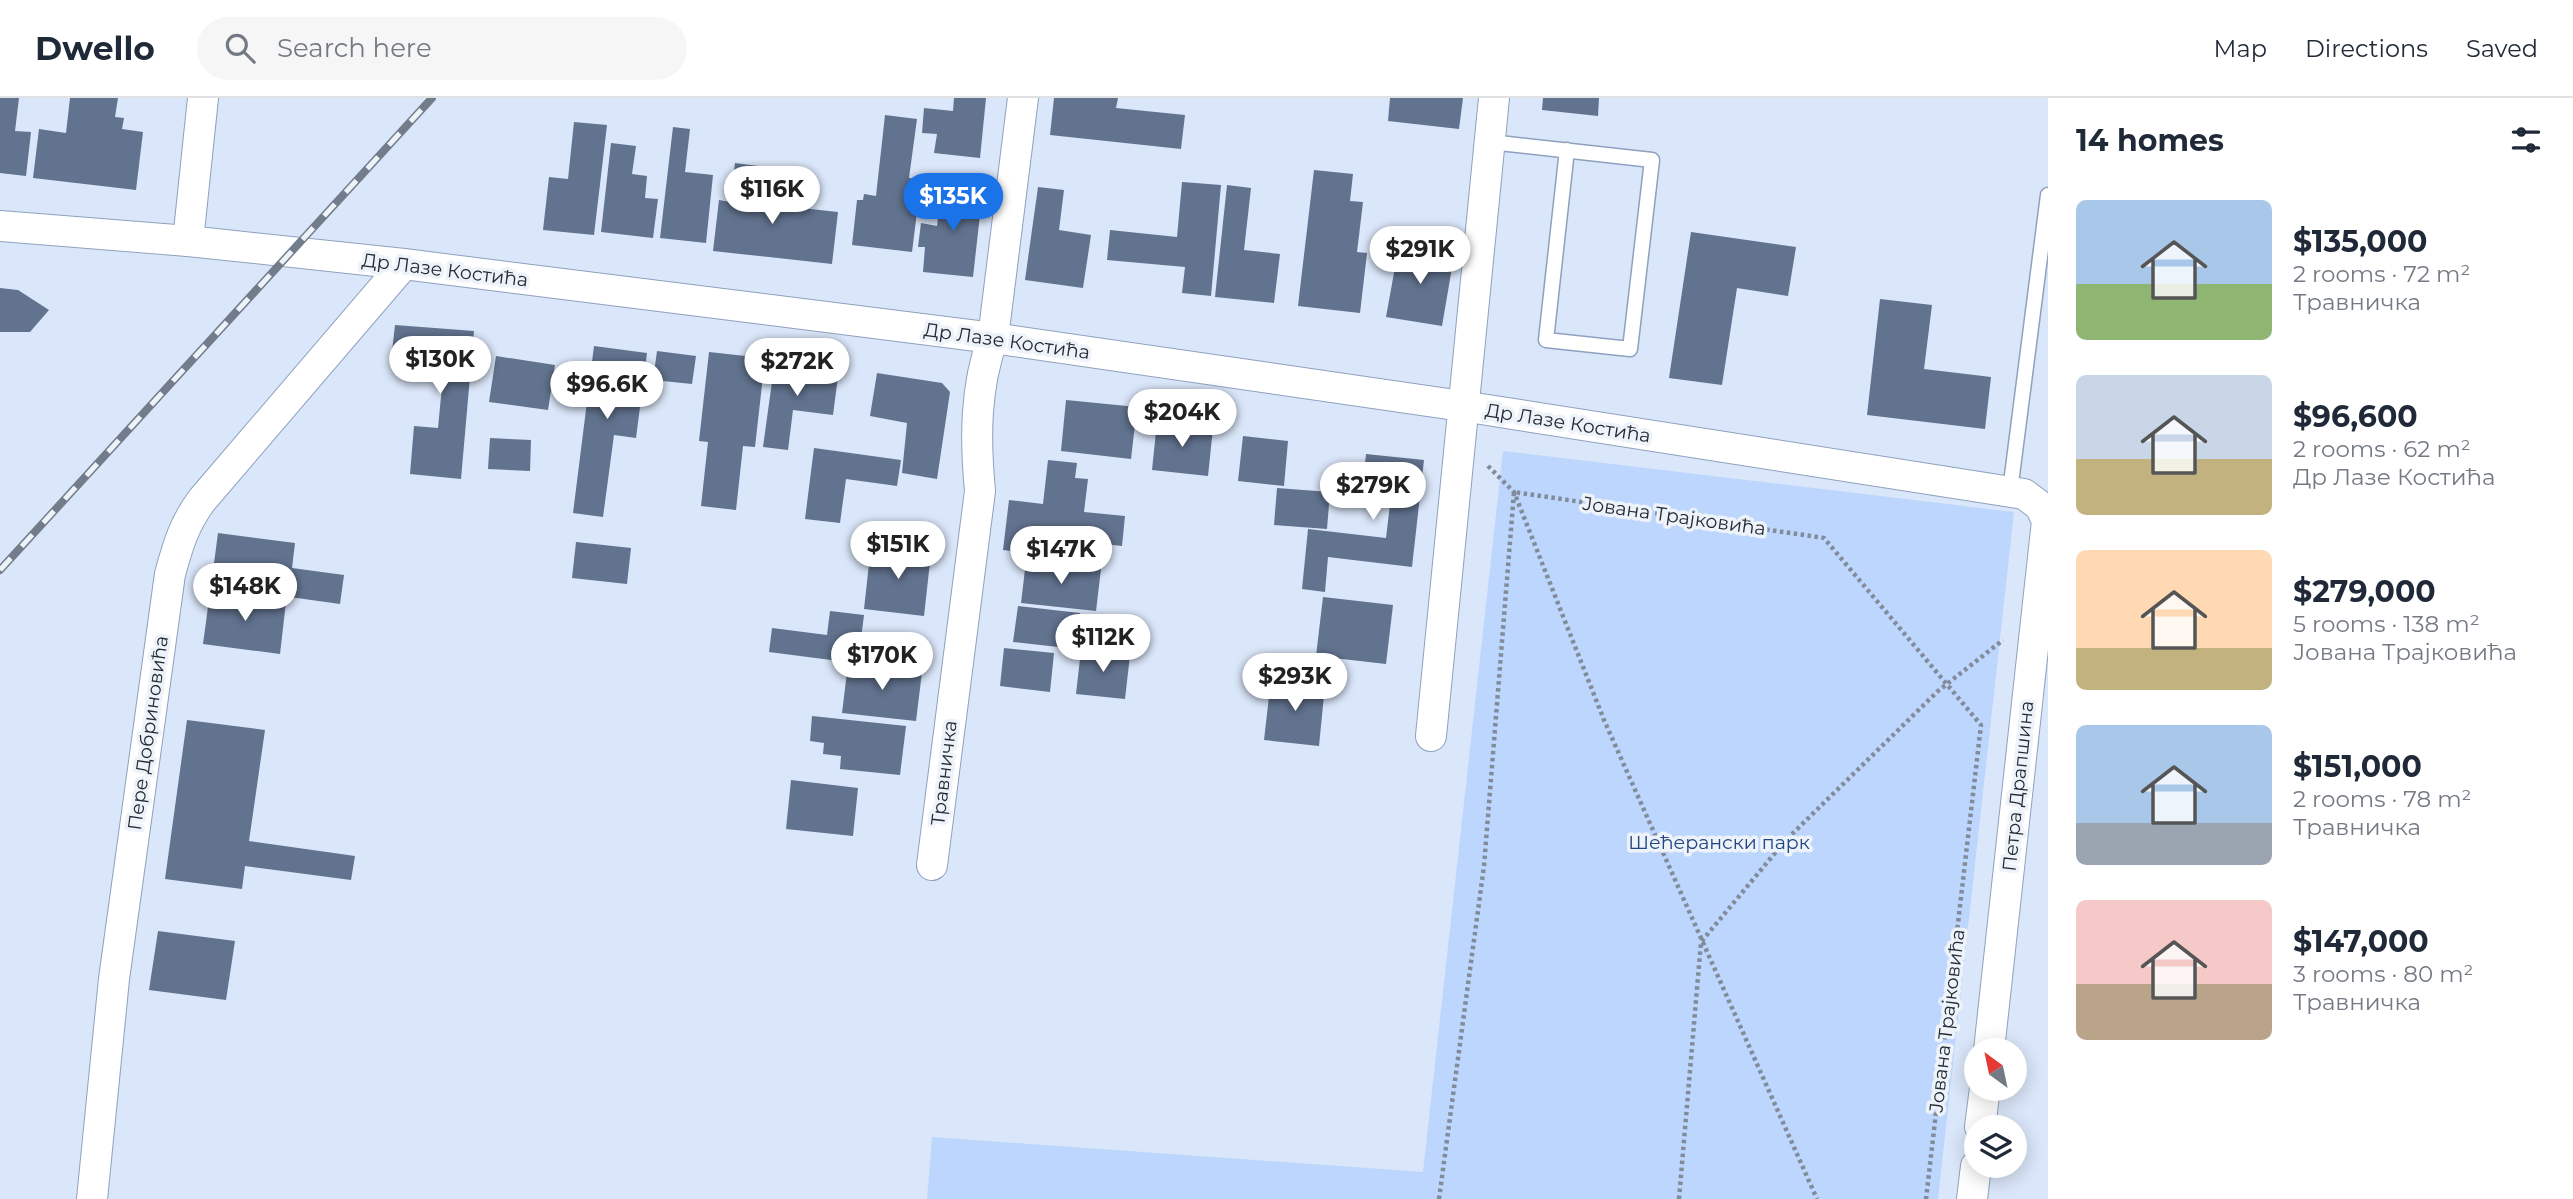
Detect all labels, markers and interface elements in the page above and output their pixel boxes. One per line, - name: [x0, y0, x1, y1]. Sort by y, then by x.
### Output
- search box: [197, 17, 687, 80]
- text: Dwello: [35, 28, 155, 68]
- icon: search: [221, 29, 259, 67]
- text: Search here: [277, 32, 432, 64]
- text: Map: [2214, 34, 2267, 63]
- text: Directions: [2305, 34, 2428, 63]
- text: Saved: [2466, 34, 2538, 63]
- icon: filters: [2507, 121, 2545, 159]
- text: 14 homes: [2076, 122, 2224, 159]
- pin: $116K: [723, 166, 821, 226]
- pin: $135K: [904, 174, 1002, 233]
- text: $116K: [740, 175, 804, 203]
- text: $135K: [919, 182, 987, 210]
- text: $135,000: [2293, 223, 2427, 260]
- pin: $291K: [1371, 226, 1469, 286]
- icon: home: [2132, 228, 2216, 312]
- text: $291K: [1386, 235, 1454, 263]
- street label: Др Лазе Костића: [361, 248, 529, 292]
- text: 2 rooms · 72 m²: [2293, 260, 2470, 288]
- text: Травничка: [2293, 288, 2421, 316]
- street label: Др Лазе Костића: [923, 318, 1091, 364]
- pin: $130K: [391, 336, 489, 396]
- pin: $272K: [748, 338, 846, 398]
- text: $130K: [405, 345, 475, 373]
- text: $272K: [760, 347, 834, 375]
- pin: $96.6K: [550, 362, 664, 421]
- text: $96.6K: [566, 370, 648, 398]
- pin: $204K: [1133, 390, 1231, 449]
- text: $204K: [1144, 398, 1220, 426]
- text: $96,600: [2293, 398, 2418, 435]
- street label: Др Лазе Костића: [1484, 399, 1652, 447]
- icon: home: [2132, 403, 2216, 487]
- text: 2 rooms · 62 m²: [2293, 435, 2471, 463]
- pin: $279K: [1324, 462, 1422, 522]
- text: Др Лазе Костића: [2293, 463, 2495, 491]
- text: $279K: [1336, 471, 1410, 499]
- street label: Јована Трајковића: [1581, 492, 1767, 540]
- pin: $151K: [849, 522, 947, 581]
- pin: $147K: [1012, 526, 1110, 586]
- text: $151K: [866, 530, 930, 558]
- text: $147K: [1026, 535, 1096, 563]
- pin: $148K: [196, 564, 294, 623]
- text: $148K: [209, 572, 281, 600]
- text: $279,000: [2293, 573, 2436, 610]
- icon: home: [2132, 578, 2216, 662]
- text: 5 rooms · 138 m²: [2293, 610, 2480, 638]
- pin: $112K: [1054, 614, 1152, 674]
- text: $112K: [1071, 623, 1135, 651]
- pin: $170K: [833, 632, 931, 692]
- street label: Пере Добриновића: [123, 634, 173, 832]
- text: Јована Трајковића: [2293, 638, 2517, 666]
- text: $170K: [847, 641, 917, 669]
- pin: $293K: [1246, 654, 1344, 713]
- text: $293K: [1258, 662, 1332, 690]
- street label: Петра Драпшина: [1998, 699, 2038, 873]
- street label: Травничка: [926, 719, 962, 827]
- text: $151,000: [2293, 748, 2422, 785]
- icon: home: [2132, 753, 2216, 837]
- text: 2 rooms · 78 m²: [2293, 785, 2471, 813]
- text: Травничка: [2293, 813, 2421, 841]
- park label: Шећерански парк: [1628, 831, 1810, 854]
- text: $147,000: [2293, 923, 2429, 960]
- street label: Јована Трајковића: [1924, 928, 1970, 1114]
- icon: home: [2132, 928, 2216, 1012]
- text: 3 rooms · 80 m²: [2293, 960, 2473, 988]
- text: Травничка: [2293, 988, 2421, 1016]
- north arrow: [1964, 1038, 2026, 1101]
- map controls: [1964, 1038, 2027, 1178]
- button: layers: [1964, 1115, 2027, 1178]

